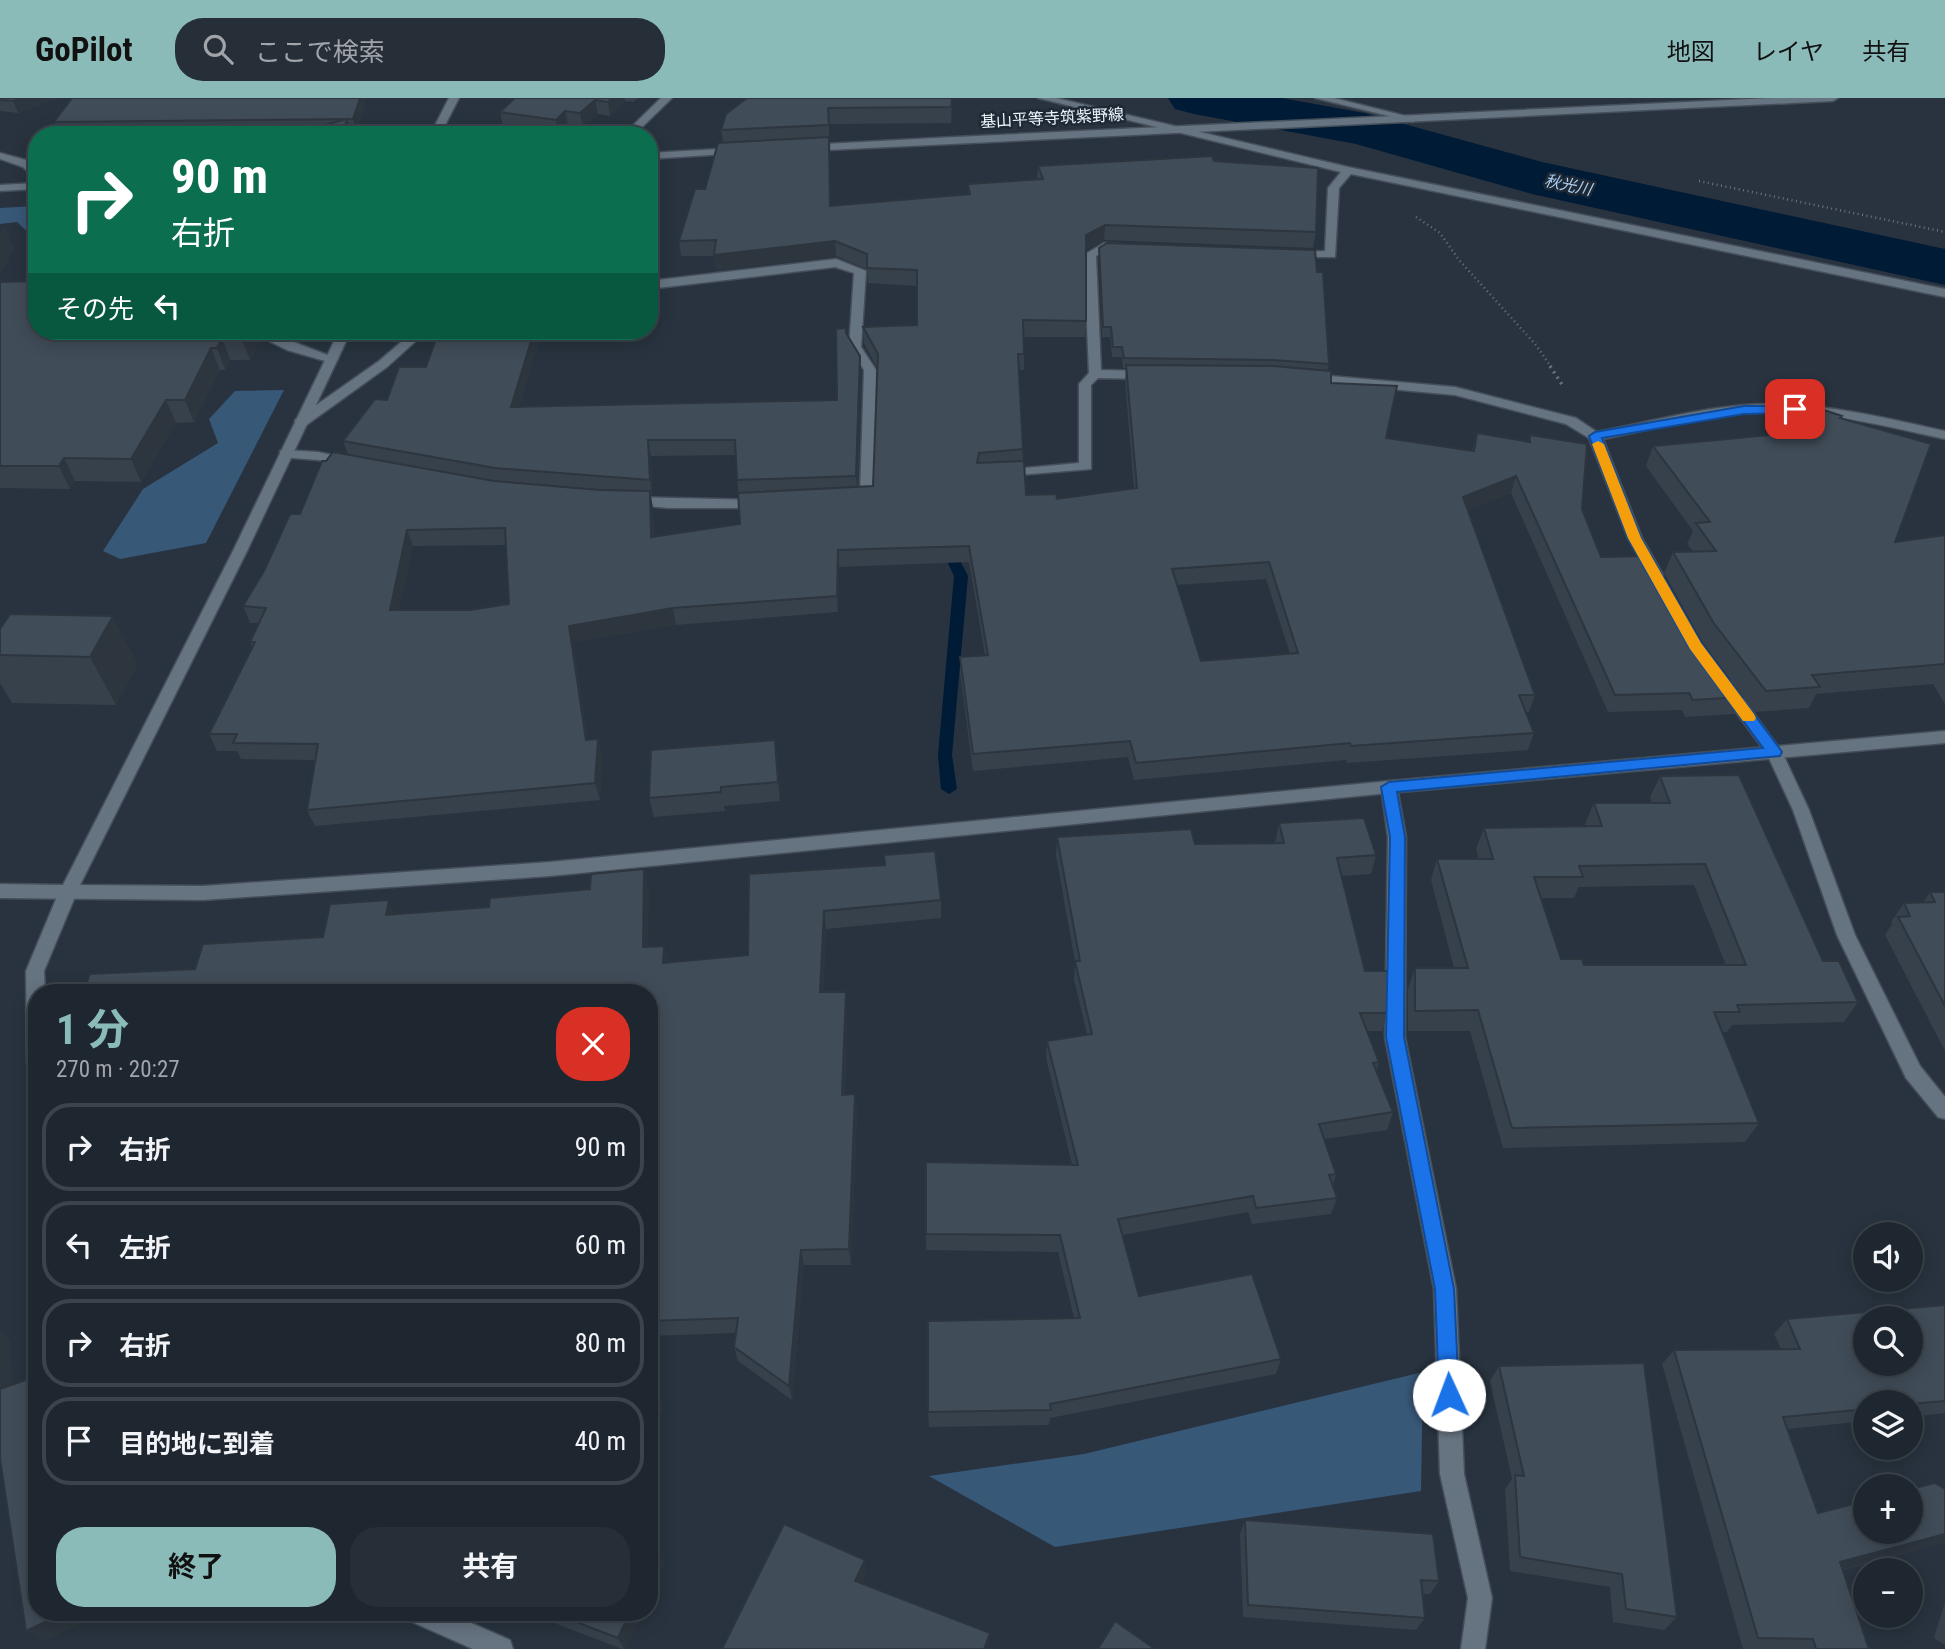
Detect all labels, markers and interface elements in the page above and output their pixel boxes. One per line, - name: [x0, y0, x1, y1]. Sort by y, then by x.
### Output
- search box: [175, 18, 665, 81]
- text: GoPilot: [35, 30, 133, 69]
- icon: search: [199, 30, 237, 68]
- text: ここで検索: [255, 37, 385, 67]
- text: 地図: [1667, 38, 1715, 66]
- text: レイヤ: [1753, 38, 1824, 66]
- text: 共有: [1862, 38, 1910, 66]
- street label: 基山平等寺筑紫野線: [980, 105, 1124, 131]
- text: 90 m: [171, 148, 268, 205]
- icon: right: [56, 154, 147, 245]
- water label: 秋光川: [1543, 171, 1595, 200]
- text: 右折: [171, 214, 235, 252]
- icon: left: [148, 287, 186, 325]
- text: その先: [56, 294, 134, 324]
- pin: [1765, 379, 1825, 439]
- icon: arrive: [1776, 390, 1814, 428]
- text: 1 分: [56, 1005, 129, 1054]
- button: close: [556, 1007, 630, 1081]
- text: 270 m · 20:27: [56, 1056, 180, 1083]
- icon: right: [60, 1128, 98, 1166]
- text: 90 m: [575, 1132, 626, 1162]
- text: 右折: [119, 1135, 171, 1165]
- map controls: [1853, 1222, 1923, 1628]
- button: sound: [1853, 1222, 1923, 1292]
- icon: left: [60, 1226, 98, 1264]
- text: 60 m: [575, 1230, 626, 1260]
- text: 左折: [119, 1233, 171, 1263]
- button: search: [1853, 1306, 1923, 1376]
- icon: right: [60, 1324, 98, 1362]
- text: 80 m: [575, 1328, 626, 1358]
- text: 右折: [119, 1331, 171, 1361]
- position arrow: [1412, 1358, 1486, 1432]
- button: layers: [1853, 1390, 1923, 1460]
- icon: arrive: [60, 1422, 98, 1460]
- text: 40 m: [575, 1426, 626, 1456]
- text: 目的地に到着: [119, 1429, 275, 1459]
- button: +: [1853, 1474, 1923, 1544]
- button: 終了: [56, 1527, 336, 1607]
- button: 共有: [350, 1527, 630, 1607]
- button: −: [1853, 1558, 1923, 1628]

